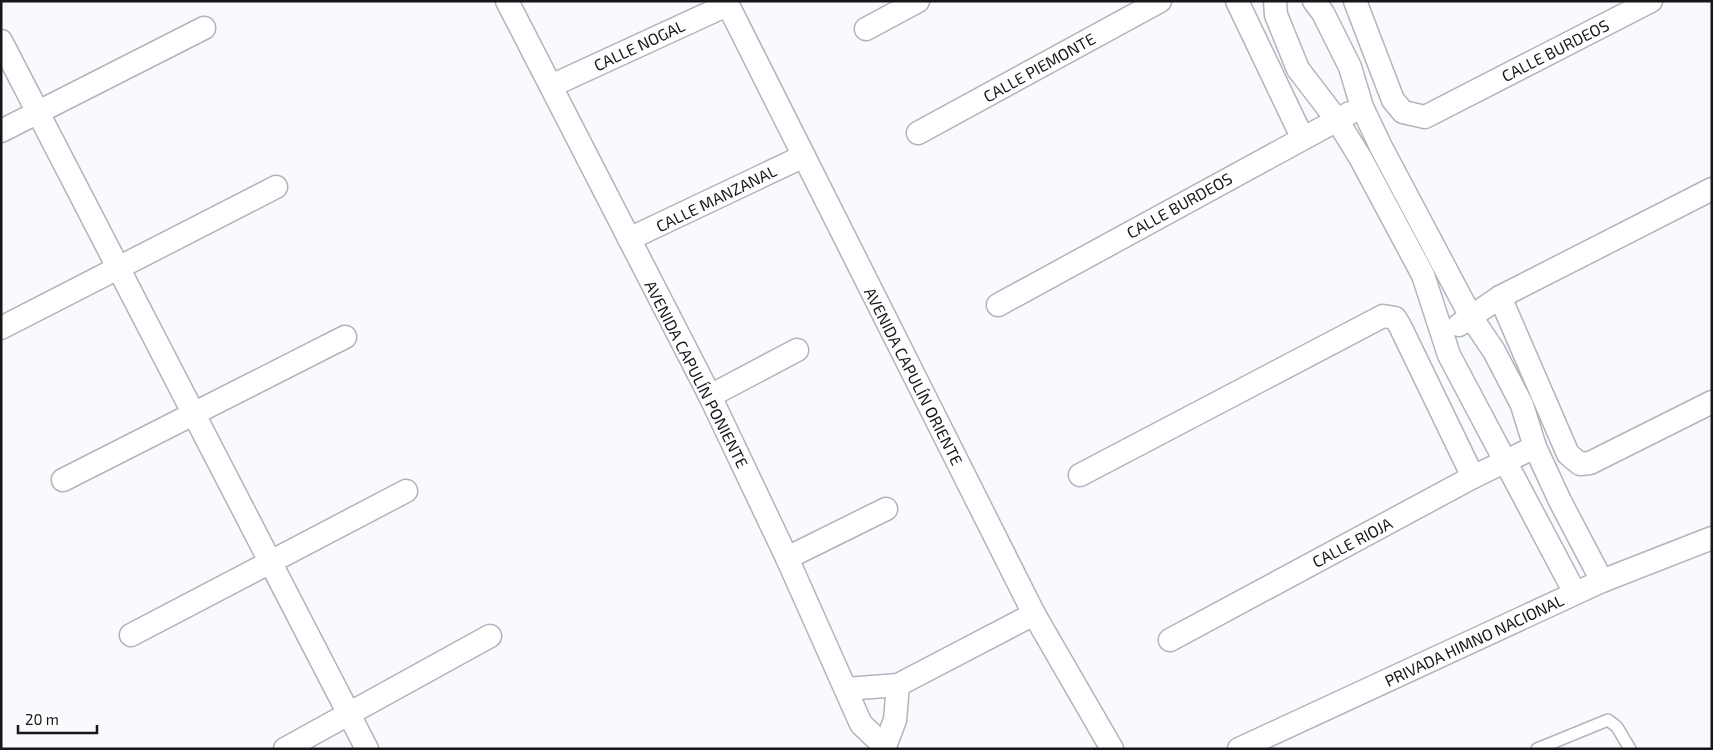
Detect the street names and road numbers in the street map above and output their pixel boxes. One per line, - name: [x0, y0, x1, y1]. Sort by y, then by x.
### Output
- street label: CALLE BURDEOS: [1498, 15, 1612, 85]
- street label: CALLE NOGAL: [590, 16, 688, 74]
- street label: CALLE PIEMONTE: [980, 28, 1098, 106]
- street label: CALLE MANZANAL: [653, 161, 779, 235]
- street label: CALLE BURDEOS: [1123, 168, 1235, 242]
- street label: AVENIDA CAPULÍN PONIENTE: [641, 277, 753, 471]
- street label: AVENIDA CAPULÍN ORIENTE: [861, 284, 967, 468]
- street label: CALLE RIOJA: [1309, 513, 1395, 571]
- street label: PRIVADA HIMNO NACIONAL: [1381, 590, 1567, 690]

